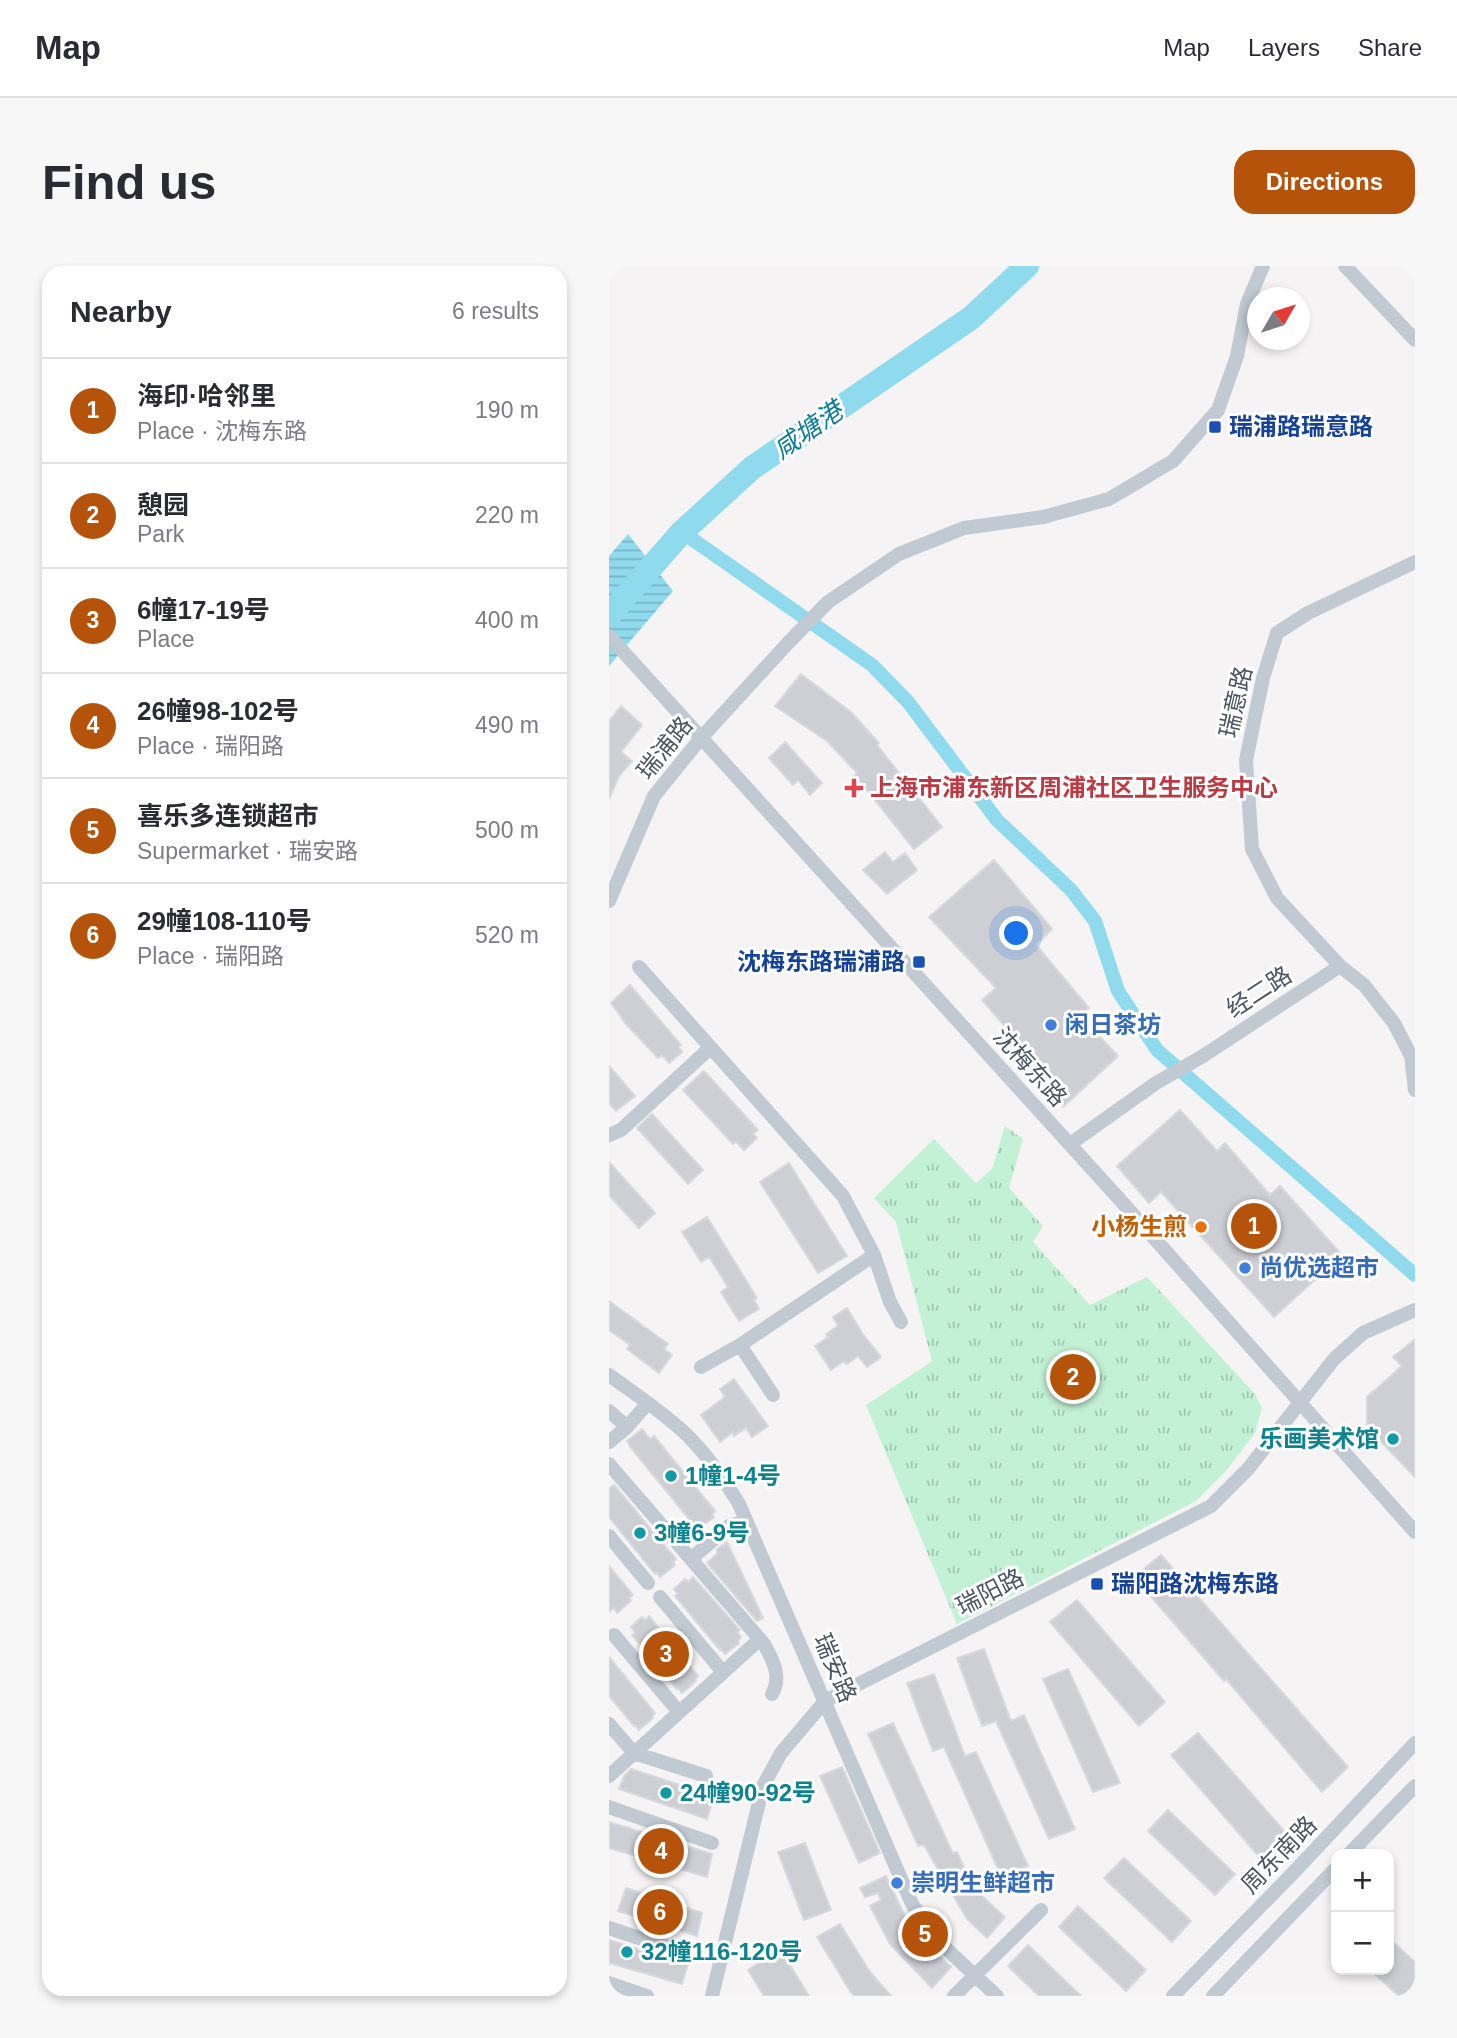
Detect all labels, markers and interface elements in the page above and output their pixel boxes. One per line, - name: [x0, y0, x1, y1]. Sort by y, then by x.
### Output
- text: Map: [35, 29, 101, 66]
- text: Map: [1163, 34, 1210, 61]
- text: Layers: [1248, 34, 1320, 61]
- text: Share: [1358, 34, 1422, 61]
- button: Directions: [1234, 150, 1415, 214]
- text: Find us: [42, 155, 216, 209]
- north arrow: [1247, 287, 1310, 350]
- text: Nearby: [70, 295, 172, 328]
- text: 6 results: [452, 298, 539, 324]
- text: 海印·哈邻里: [137, 381, 276, 411]
- water label: 咸塘港: [767, 393, 852, 465]
- text: 1: [87, 397, 99, 423]
- text: 190 m: [475, 397, 539, 423]
- place label: 瑞浦路瑞意路: [1229, 413, 1373, 440]
- text: Place · 沈梅东路: [137, 418, 307, 444]
- marker: 瑞浦路瑞意路: [1207, 419, 1223, 435]
- text: 憩园: [137, 490, 189, 520]
- text: 2: [87, 502, 99, 528]
- text: 220 m: [475, 502, 539, 528]
- text: Park: [137, 521, 184, 547]
- text: 6幢17-19号: [137, 595, 270, 625]
- text: 3: [87, 607, 99, 633]
- text: 400 m: [475, 607, 539, 633]
- text: Place: [137, 626, 195, 652]
- street label: 瑞意路: [1214, 664, 1257, 740]
- text: 26幢98-102号: [137, 696, 299, 726]
- street label: 瑞浦路: [631, 711, 698, 784]
- text: 4: [87, 712, 99, 738]
- text: 490 m: [475, 712, 539, 738]
- text: Place · 瑞阳路: [137, 733, 284, 759]
- place label: 上海市浦东新区周浦社区卫生服务中心: [870, 774, 1278, 801]
- marker: 上海市浦东新区周浦社区卫生服务中心: [844, 778, 864, 798]
- text: 喜乐多连锁超市: [137, 801, 319, 831]
- text: 5: [87, 817, 99, 843]
- text: 500 m: [475, 817, 539, 843]
- text: Supermarket · 瑞安路: [137, 838, 358, 864]
- text: 29幢108-110号: [137, 906, 312, 936]
- your location: [999, 916, 1033, 950]
- text: 6: [87, 922, 99, 948]
- text: 520 m: [475, 922, 539, 948]
- text: Place · 瑞阳路: [137, 943, 284, 969]
- place label: 沈梅东路瑞浦路: [737, 948, 905, 975]
- marker: 沈梅东路瑞浦路: [911, 954, 927, 970]
- street label: 经二路: [1221, 961, 1296, 1023]
- place label: 闲日茶坊: [1065, 1011, 1161, 1038]
- marker: 闲日茶坊: [1043, 1017, 1059, 1033]
- street label: 沈梅东路: [988, 1022, 1073, 1111]
- pin: 1: [1231, 1200, 1277, 1252]
- place label: 小杨生煎: [1091, 1213, 1187, 1240]
- marker: 小杨生煎: [1193, 1219, 1209, 1235]
- place label: 尚优选超市: [1259, 1254, 1379, 1281]
- marker: 尚优选超市: [1237, 1260, 1253, 1276]
- pin: 2: [1050, 1351, 1096, 1403]
- place label: 乐画美术馆: [1259, 1425, 1379, 1452]
- marker: 乐画美术馆: [1385, 1431, 1401, 1447]
- place label: 1幢1-4号: [685, 1462, 781, 1489]
- marker: 1幢1-4号: [663, 1468, 679, 1484]
- place label: 3幢6-9号: [654, 1519, 750, 1546]
- marker: 3幢6-9号: [632, 1525, 648, 1541]
- street label: 瑞阳路: [952, 1563, 1028, 1620]
- place label: 瑞阳路沈梅东路: [1111, 1570, 1279, 1597]
- marker: 瑞阳路沈梅东路: [1089, 1576, 1105, 1592]
- pin: 3: [643, 1628, 689, 1680]
- street label: 瑞安路: [809, 1629, 862, 1706]
- place label: 24幢90-92号: [680, 1779, 816, 1806]
- marker: 24幢90-92号: [658, 1785, 674, 1801]
- street label: 周东南路: [1236, 1811, 1322, 1899]
- pin: 4: [638, 1825, 684, 1877]
- map controls: [1331, 1849, 1394, 1975]
- button: +: [1331, 1849, 1394, 1912]
- place label: 崇明生鲜超市: [911, 1869, 1055, 1896]
- marker: 崇明生鲜超市: [889, 1875, 905, 1891]
- pin: 6: [637, 1886, 683, 1938]
- pin: 5: [902, 1908, 948, 1960]
- button: −: [1331, 1912, 1394, 1975]
- place label: 32幢116-120号: [641, 1938, 802, 1965]
- marker: 32幢116-120号: [619, 1944, 635, 1960]

